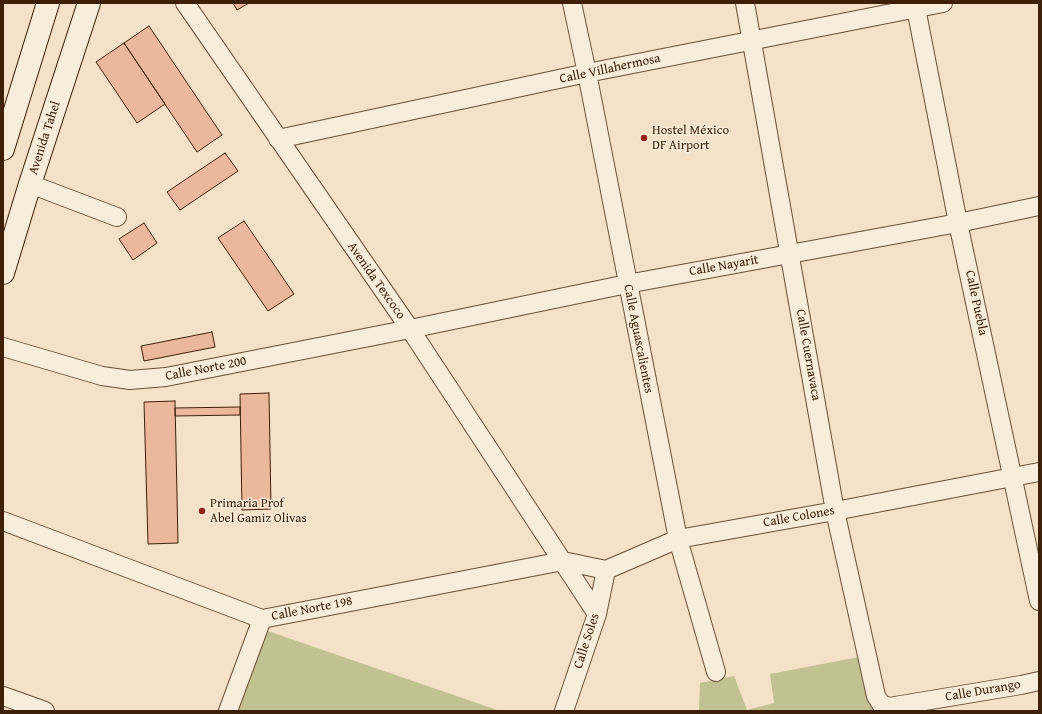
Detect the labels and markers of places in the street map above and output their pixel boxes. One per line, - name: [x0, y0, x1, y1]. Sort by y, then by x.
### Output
- place label: Hostel México DF Airport: [652, 123, 729, 154]
- marker: Hostel México DF Airport: [639, 133, 649, 143]
- place label: Primaria Prof Abel Gamiz Olivas: [210, 496, 307, 527]
- marker: Primaria Prof Abel Gamiz Olivas: [197, 506, 207, 516]

